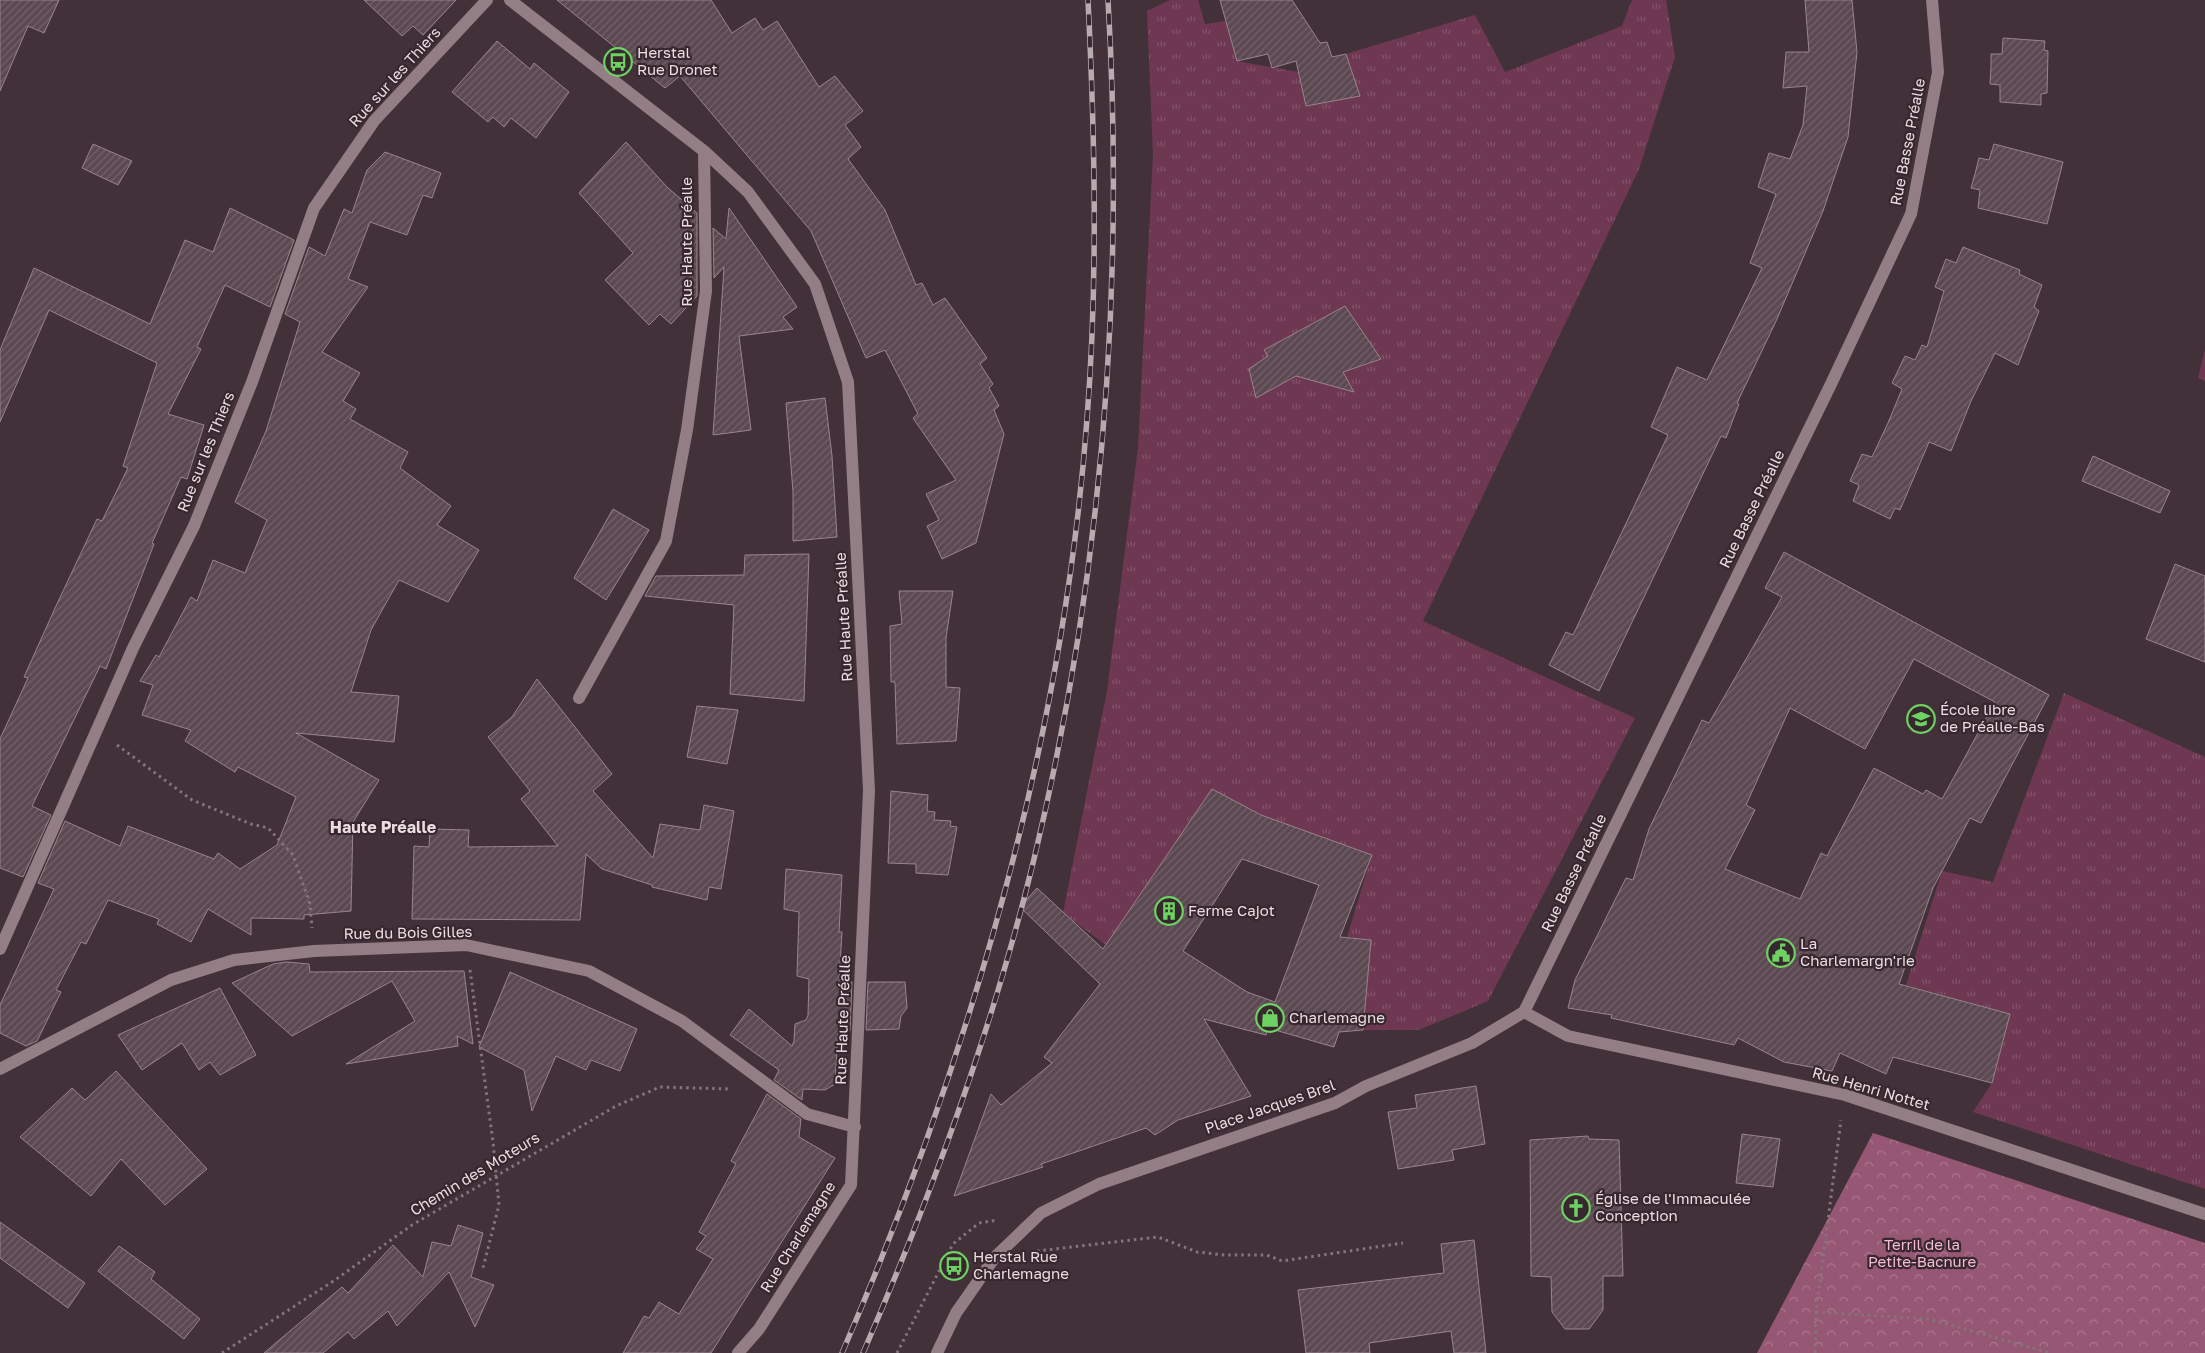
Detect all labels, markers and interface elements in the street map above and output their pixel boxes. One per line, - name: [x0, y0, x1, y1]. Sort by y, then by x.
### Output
- street label: Rue sur les Thiers: [345, 23, 444, 130]
- place label: Herstal Rue Dronet: [637, 43, 718, 78]
- bus stop icon: Herstal Rue Dronet: [603, 47, 633, 77]
- street label: Rue Basse Préalle: [1886, 76, 1928, 207]
- street label: Rue Haute Préalle: [677, 177, 695, 307]
- street label: Rue sur les Thiers: [173, 389, 237, 514]
- street label: Rue Basse Préalle: [1715, 446, 1788, 571]
- street label: Rue Haute Préalle: [831, 552, 855, 682]
- place label: École libre de Préalle-Bas: [1940, 700, 2045, 735]
- school or university icon: École libre de Préalle-Bas: [1906, 704, 1936, 734]
- street label: Rue Basse Préalle: [1537, 810, 1610, 935]
- district label: Haute Préalle: [330, 817, 436, 837]
- building icon: Ferme Cajot: [1154, 896, 1184, 926]
- place label: Ferme Cajot: [1188, 901, 1275, 919]
- street label: Rue du Bois Gilles: [343, 922, 473, 942]
- place label: La Charlemargn'rie: [1800, 934, 1915, 969]
- public building icon: La Charlemargn'rie: [1766, 938, 1796, 968]
- street label: Rue Haute Préalle: [831, 955, 853, 1085]
- shop icon: Charlemagne: [1255, 1003, 1285, 1033]
- place label: Charlemagne: [1289, 1008, 1385, 1026]
- street label: Rue Henri Nottet: [1810, 1063, 1932, 1113]
- street label: Place Jacques Brel: [1202, 1075, 1337, 1137]
- street label: Chemin des Moteurs: [407, 1127, 542, 1219]
- street label: Rue Charlemagne: [756, 1177, 839, 1295]
- place label: Église de l'Immaculée Conception: [1595, 1189, 1751, 1224]
- church icon: Église de l'Immaculée Conception: [1561, 1193, 1591, 1223]
- park label: Terril de la Petite-Bacnure: [1868, 1235, 1976, 1270]
- place label: Herstal Rue Charlemagne: [973, 1247, 1069, 1282]
- bus stop icon: Herstal Rue Charlemagne: [939, 1251, 969, 1281]

